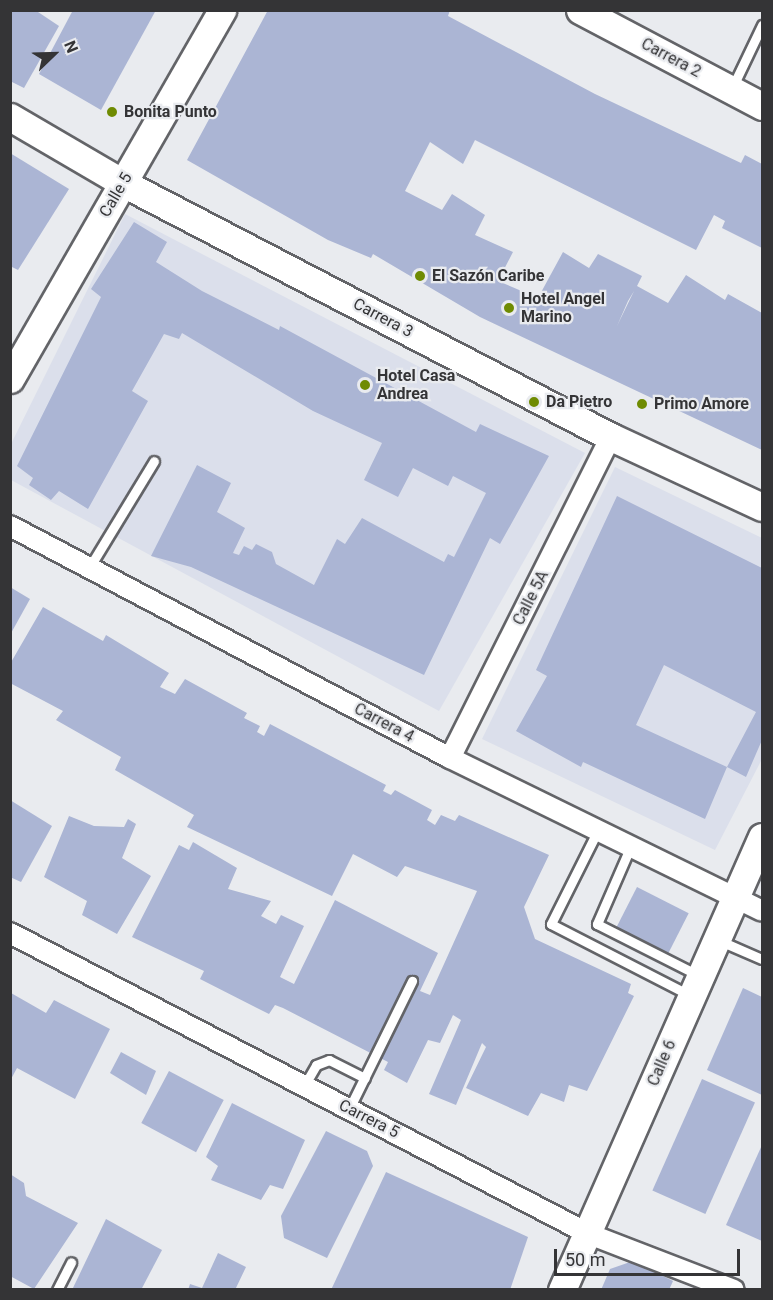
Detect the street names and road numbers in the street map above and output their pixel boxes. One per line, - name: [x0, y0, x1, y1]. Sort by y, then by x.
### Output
- street label: Carrera 2: [638, 34, 704, 82]
- street label: Calle 5: [96, 169, 136, 221]
- street label: Carrera 3: [350, 294, 416, 342]
- street label: Calle 5A: [509, 567, 553, 629]
- street label: Carrera 4: [351, 699, 417, 747]
- street label: Calle 6: [644, 1037, 680, 1089]
- street label: Carrera 5: [336, 1096, 402, 1142]

